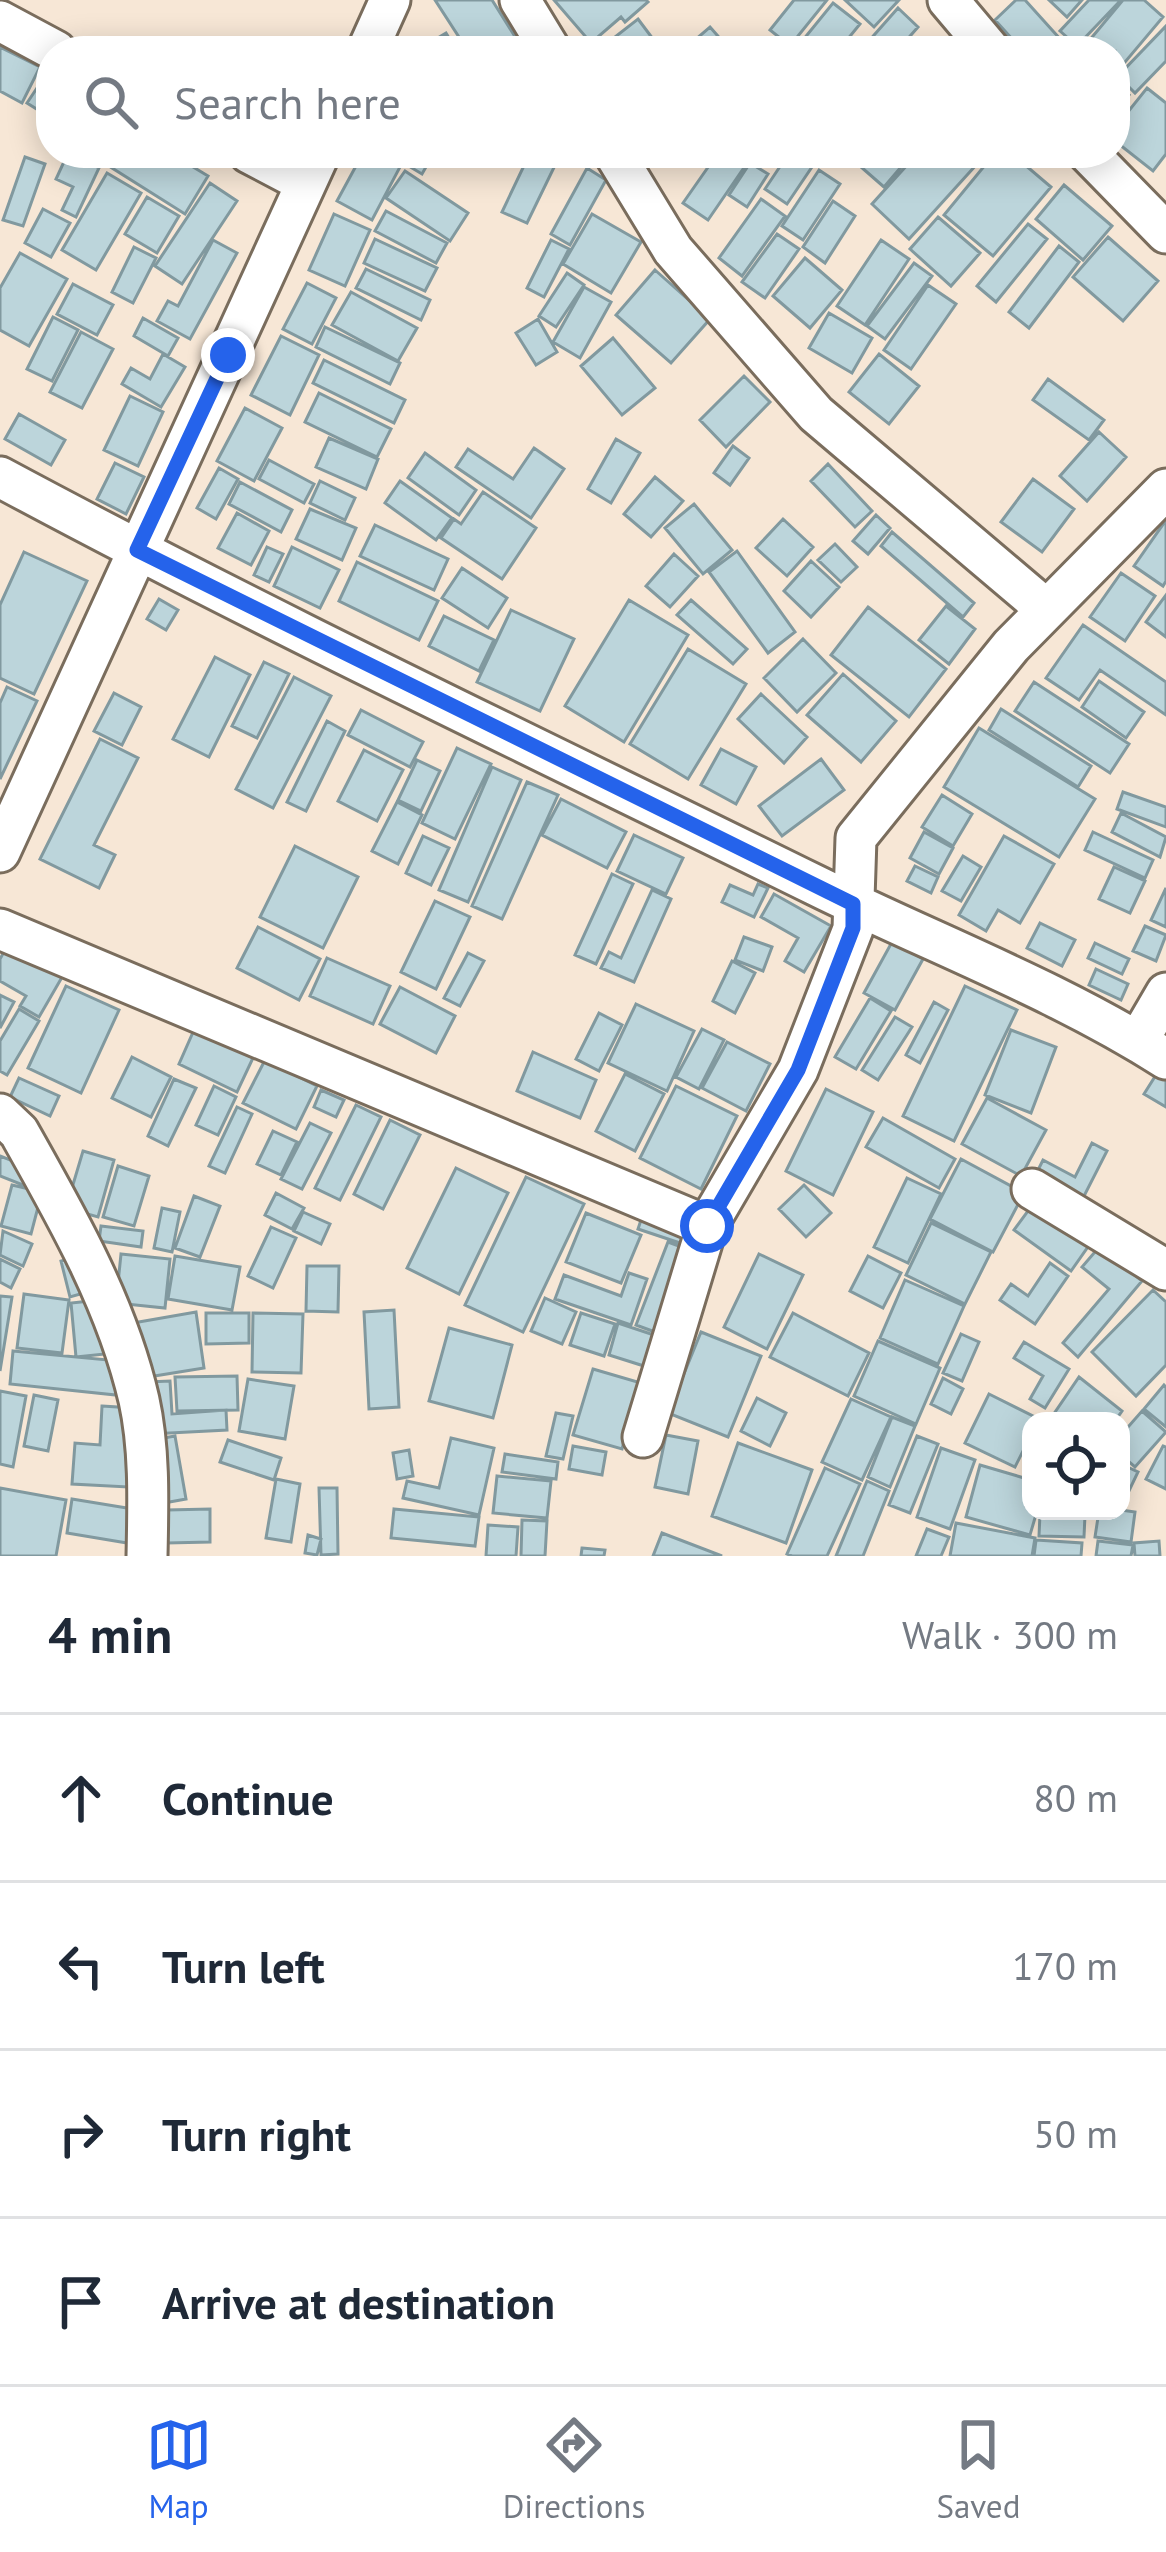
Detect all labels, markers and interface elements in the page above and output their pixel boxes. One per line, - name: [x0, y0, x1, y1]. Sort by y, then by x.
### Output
- search box: [36, 36, 1130, 168]
- icon: search: [78, 69, 144, 135]
- text: Search here: [174, 73, 401, 131]
- route end: [201, 328, 255, 382]
- route start: [680, 1199, 734, 1253]
- map controls: [1022, 1412, 1130, 1520]
- button: locate: [1022, 1412, 1130, 1520]
- text: 4 min: [48, 1601, 172, 1667]
- text: Walk · 300 m: [902, 1609, 1118, 1660]
- icon: ahead: [48, 1765, 114, 1831]
- text: Continue: [162, 1769, 334, 1827]
- text: 80 m: [1033, 1772, 1118, 1823]
- icon: left: [48, 1933, 114, 1999]
- text: Turn left: [162, 1937, 325, 1995]
- text: 170 m: [1012, 1940, 1118, 1991]
- icon: right: [48, 2101, 114, 2167]
- text: Turn right: [162, 2105, 351, 2163]
- text: 50 m: [1033, 2108, 1118, 2159]
- icon: arrive: [48, 2269, 114, 2335]
- text: Arrive at destination: [162, 2273, 555, 2331]
- tab: Map: [146, 2412, 212, 2527]
- tab: Directions: [503, 2412, 645, 2527]
- tab: Saved: [936, 2412, 1020, 2527]

